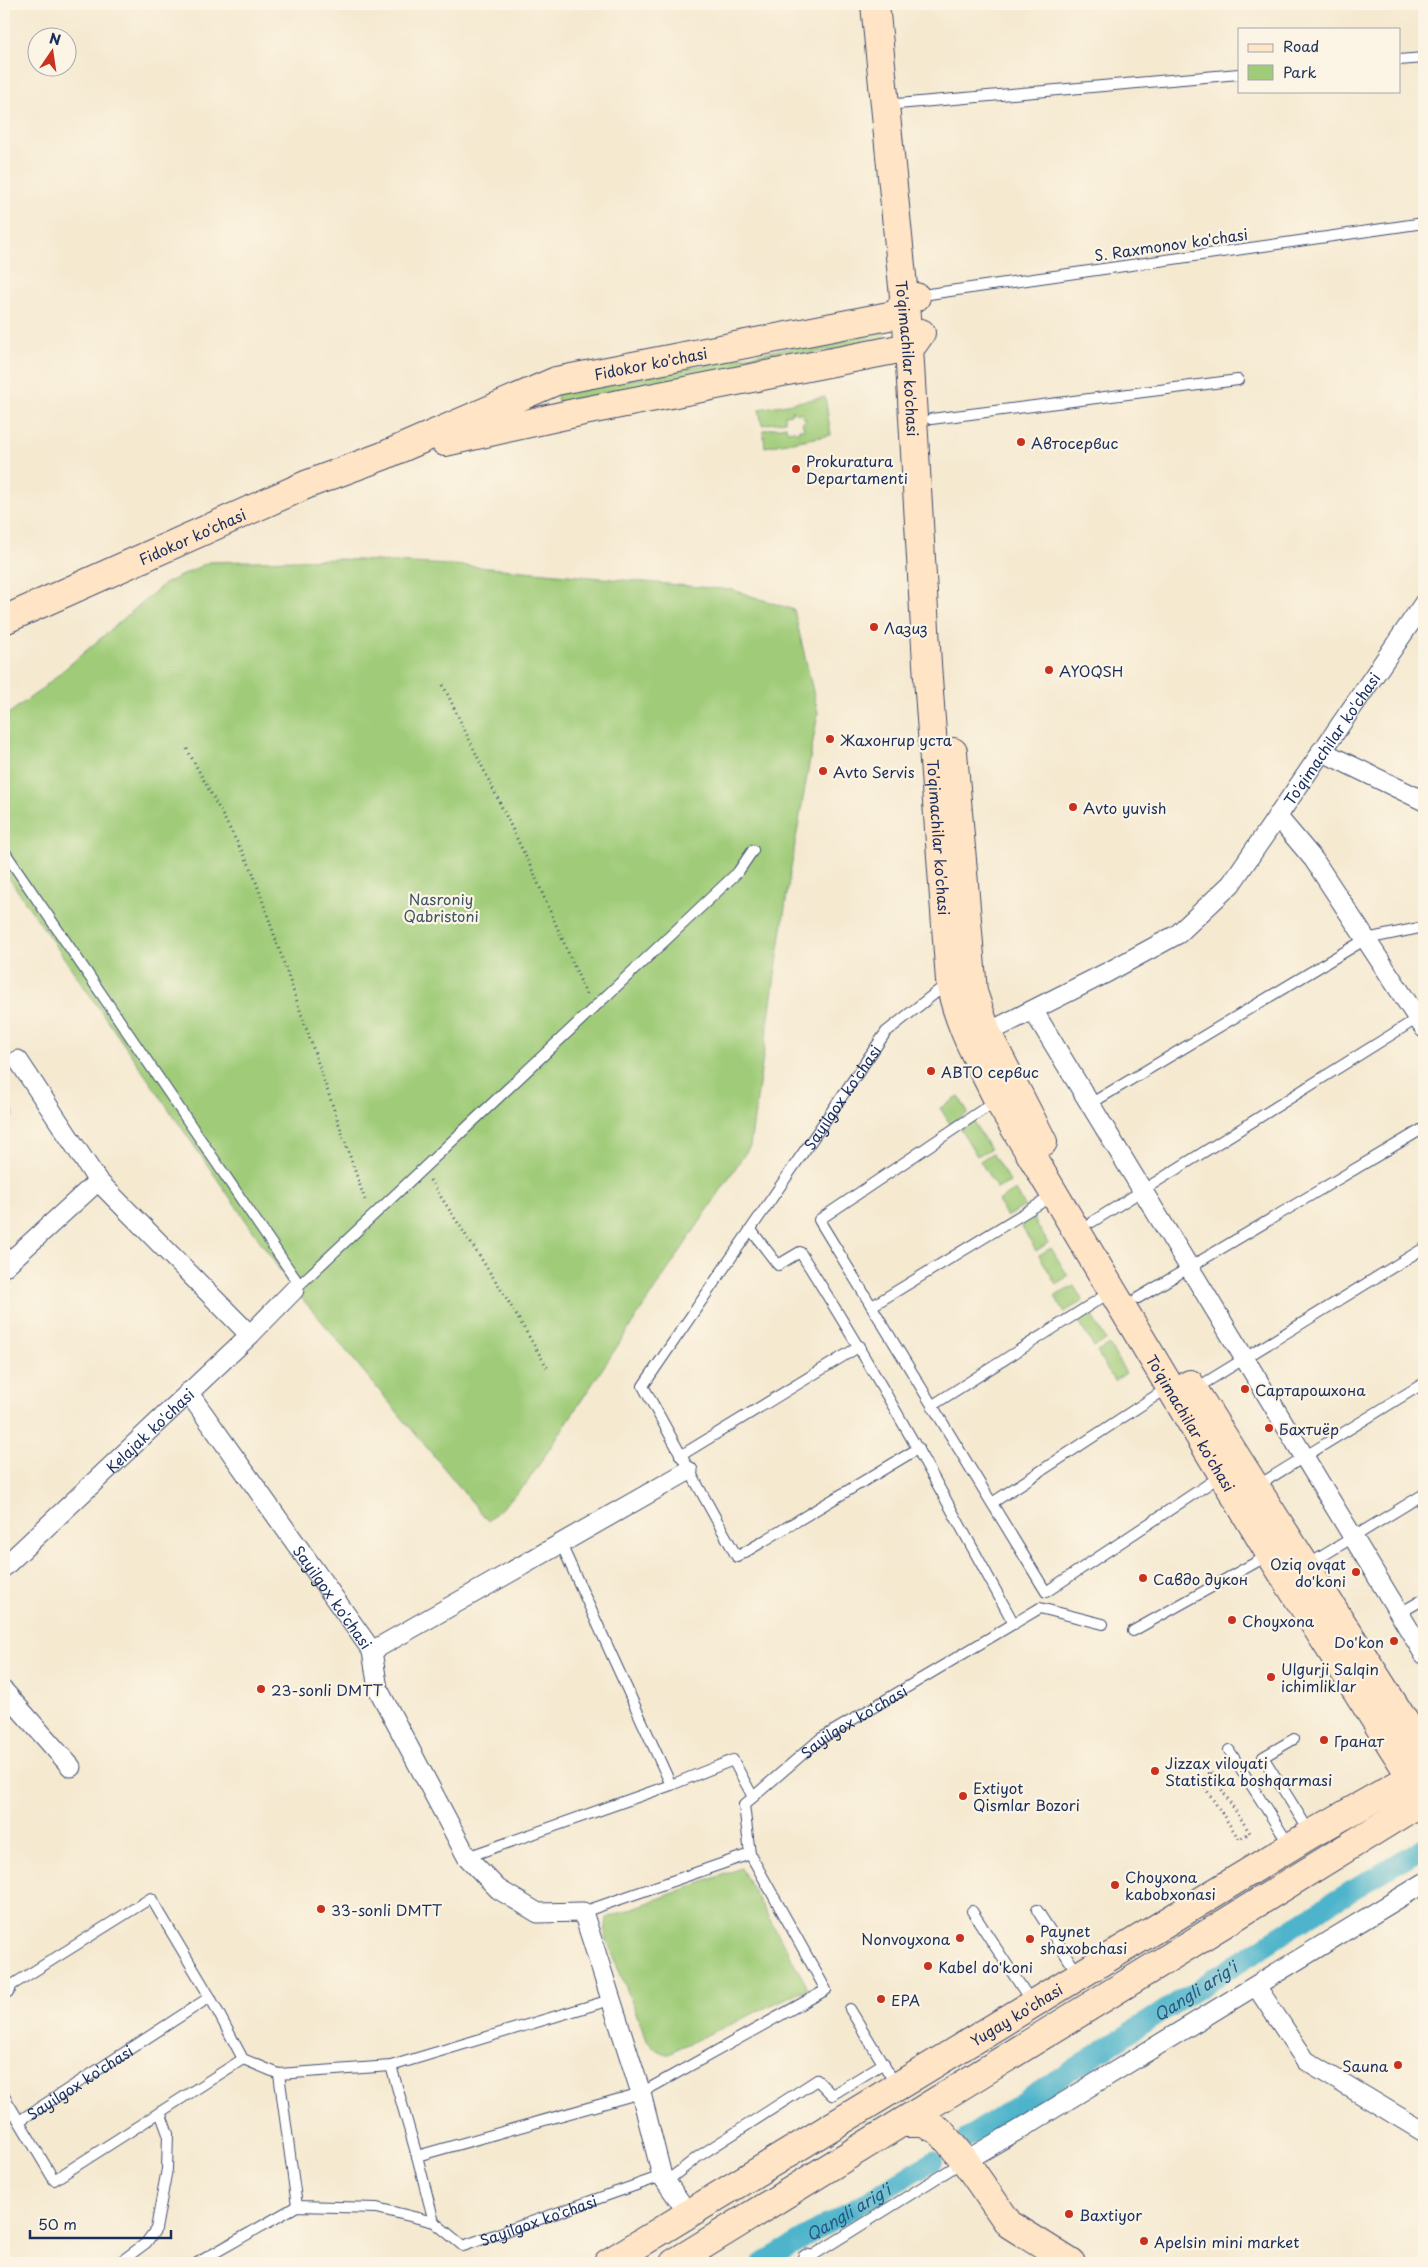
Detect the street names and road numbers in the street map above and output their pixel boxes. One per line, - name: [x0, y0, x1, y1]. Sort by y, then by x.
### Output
- street label: S. Raxmonov ko'chasi: [1093, 222, 1249, 266]
- street label: To'qimachilar ko'chasi: [891, 279, 926, 437]
- street label: Fidokor ko'chasi: [592, 340, 709, 385]
- street label: Fidokor ko'chasi: [135, 502, 249, 570]
- street label: To'qimachilar ko'chasi: [1277, 667, 1385, 809]
- street label: To'qimachilar ko'chasi: [922, 759, 957, 916]
- street label: Sayilgox ko'chasi: [797, 1040, 886, 1154]
- street label: To'qimachilar ko'chasi: [1141, 1350, 1241, 1496]
- street label: Kelajak ko'chasi: [100, 1382, 199, 1477]
- street label: Sayilgox ko'chasi: [288, 1540, 378, 1653]
- street label: Sayilgox ko'chasi: [795, 1678, 911, 1763]
- street label: Yugay ko'chasi: [965, 1977, 1067, 2051]
- street label: Sayilgox ko'chasi: [22, 2039, 137, 2125]
- street label: Sayilgox ko'chasi: [476, 2188, 600, 2251]

